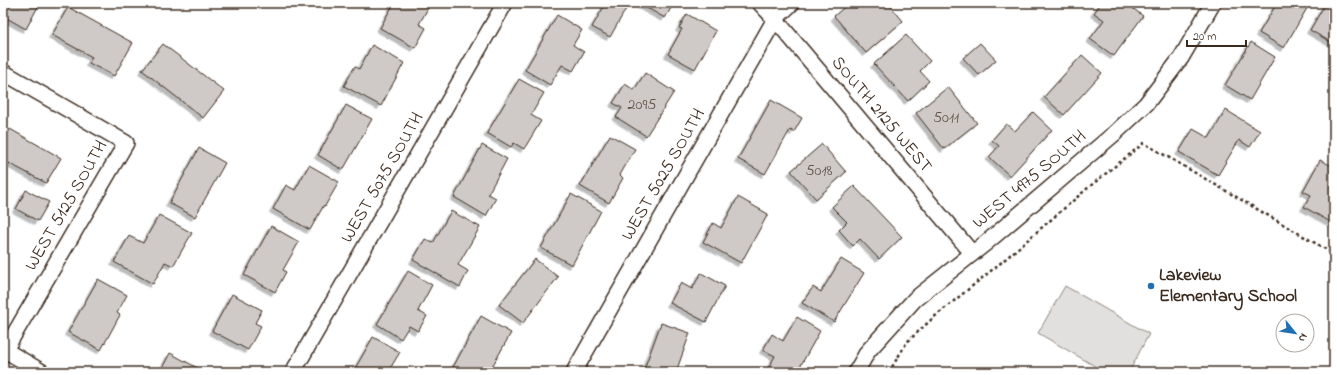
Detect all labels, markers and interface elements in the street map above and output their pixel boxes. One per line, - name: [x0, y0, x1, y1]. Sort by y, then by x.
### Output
- scale bar: [1187, 22, 1246, 48]
- text: 20 m: [1193, 28, 1216, 46]
- street label: SOUTH 2125 WEST: [824, 51, 938, 179]
- house number: 2095: [628, 93, 656, 117]
- street label: WEST 5025 SOUTH: [616, 104, 712, 246]
- house number: 5011: [933, 106, 959, 130]
- street label: WEST 5075 SOUTH: [335, 108, 431, 248]
- street label: WEST 4975 SOUTH: [967, 124, 1093, 236]
- street label: WEST 5125 SOUTH: [19, 136, 115, 276]
- house number: 5018: [805, 159, 833, 183]
- place label: Lakeview Elementary School: [1159, 263, 1297, 311]
- marker: Lakeview Elementary School: [1146, 281, 1156, 291]
- north arrow: [1275, 313, 1315, 353]
- text: N: [1294, 330, 1312, 345]

